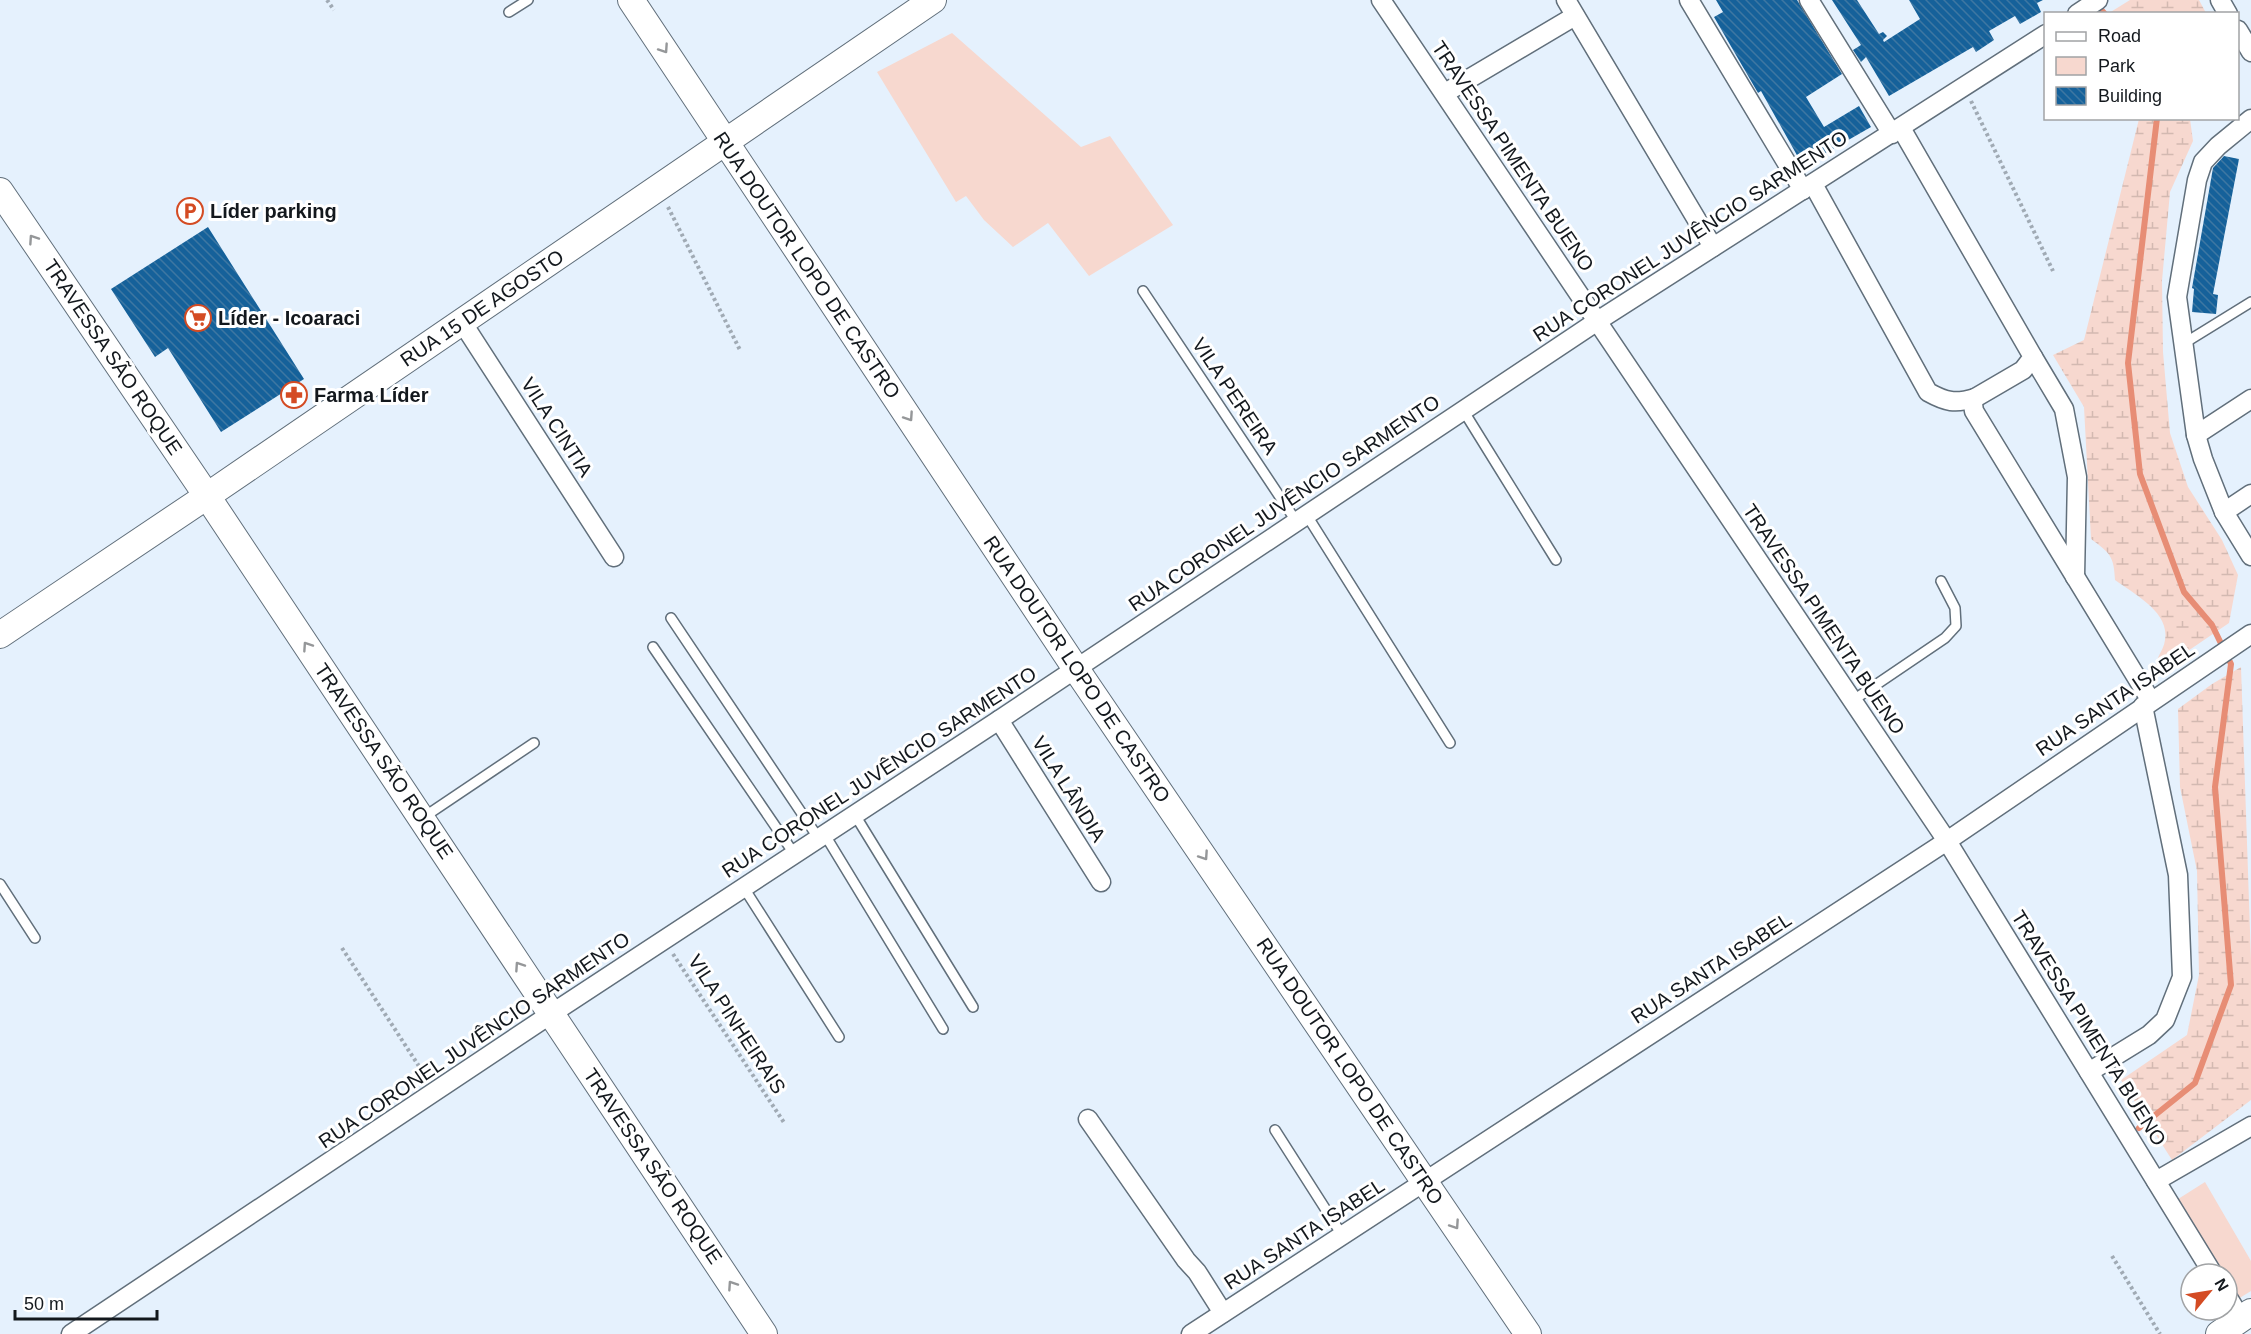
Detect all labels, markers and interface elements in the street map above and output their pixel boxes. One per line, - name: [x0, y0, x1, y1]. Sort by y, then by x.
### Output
- legend: [2044, 12, 2239, 120]
- text: Road: [2098, 26, 2141, 46]
- street label: TRAVESSA PIMENTA BUENO: [1428, 37, 1598, 275]
- one-way arrow: [656, 43, 668, 53]
- text: Park: [2098, 56, 2136, 76]
- text: Building: [2098, 86, 2162, 106]
- street label: RUA CORONEL JUVÊNCIO SARMENTO: [1529, 126, 1851, 346]
- street label: RUA DOUTOR LOPO DE CASTRO: [709, 128, 905, 402]
- parking icon: Líder parking: [175, 196, 205, 226]
- place label: Líder parking: [210, 200, 337, 222]
- one-way arrow: [29, 235, 40, 246]
- street label: RUA 15 DE AGOSTO: [396, 245, 568, 371]
- street label: TRAVESSA SÃO ROQUE: [39, 255, 187, 459]
- supermarket icon: Líder - Icoaraci: [183, 303, 213, 333]
- place label: Líder - Icoaraci: [218, 307, 360, 329]
- street label: VILA PEREIRA: [1188, 334, 1282, 459]
- street label: VILA CINTIA: [517, 373, 597, 481]
- pharmacy icon: Farma Líder: [279, 380, 309, 410]
- place label: Farma Líder: [314, 384, 429, 406]
- street label: RUA CORONEL JUVÊNCIO SARMENTO: [1124, 390, 1444, 616]
- one-way arrow: [902, 411, 913, 422]
- street label: TRAVESSA PIMENTA BUENO: [1739, 500, 1909, 738]
- street label: RUA DOUTOR LOPO DE CASTRO: [979, 532, 1175, 806]
- street label: RUA SANTA ISABEL: [2032, 638, 2198, 760]
- one-way arrow: [303, 641, 314, 652]
- street label: TRAVESSA SÃO ROQUE: [310, 659, 458, 863]
- street label: RUA CORONEL JUVÊNCIO SARMENTO: [718, 662, 1040, 882]
- street label: VILA LÂNDIA: [1028, 732, 1110, 846]
- one-way arrow: [1197, 849, 1208, 860]
- street label: TRAVESSA PIMENTA BUENO: [2007, 907, 2171, 1149]
- street label: RUA SANTA ISABEL: [1627, 908, 1795, 1028]
- street label: RUA CORONEL JUVÊNCIO SARMENTO: [314, 927, 634, 1153]
- street label: RUA DOUTOR LOPO DE CASTRO: [1252, 934, 1448, 1208]
- street label: VILA PINHEIRAIS: [684, 950, 790, 1098]
- one-way arrow: [515, 961, 526, 972]
- street label: TRAVESSA SÃO ROQUE: [579, 1064, 727, 1268]
- street label: RUA SANTA ISABEL: [1220, 1174, 1388, 1294]
- one-way arrow: [1448, 1219, 1459, 1230]
- north arrow: [2179, 1262, 2239, 1322]
- text: N: [2211, 1275, 2232, 1294]
- one-way arrow: [728, 1281, 739, 1292]
- scale bar: [15, 1283, 158, 1321]
- text: 50 m: [24, 1294, 64, 1314]

